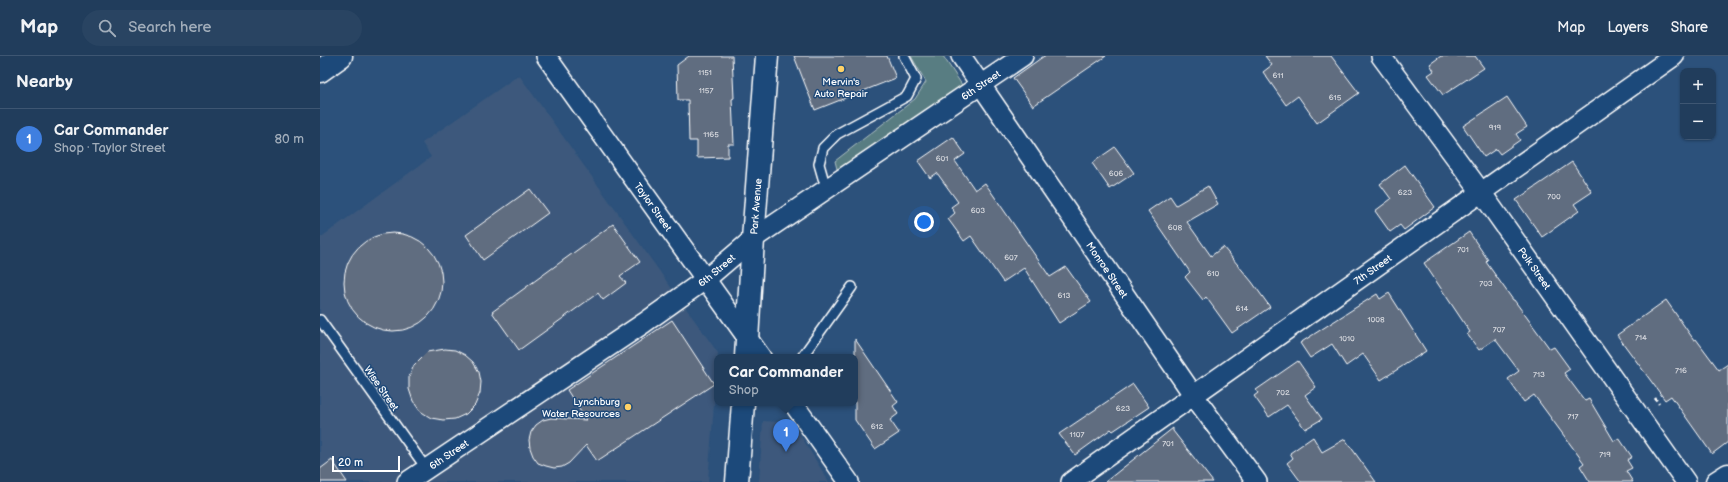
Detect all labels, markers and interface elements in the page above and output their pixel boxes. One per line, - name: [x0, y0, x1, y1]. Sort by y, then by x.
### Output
- search box: [82, 10, 362, 46]
- text: Map: [20, 16, 58, 39]
- icon: search: [96, 17, 118, 39]
- text: Search here: [128, 18, 211, 37]
- text: Map: [1557, 19, 1585, 36]
- text: Layers: [1607, 19, 1649, 36]
- text: Share: [1671, 19, 1708, 36]
- marker: Mervin's Auto Repair: [836, 64, 846, 74]
- house number: 1151: [698, 68, 712, 77]
- street label: 6th Street: [959, 68, 1003, 103]
- map controls: [1680, 68, 1716, 140]
- button: +: [1680, 68, 1716, 104]
- house number: 611: [1272, 71, 1284, 80]
- text: Nearby: [16, 72, 73, 92]
- place label: Mervin's Auto Repair: [814, 76, 868, 100]
- house number: 1157: [699, 86, 713, 95]
- house number: 615: [1329, 93, 1342, 102]
- button: −: [1680, 104, 1716, 140]
- text: Car Commander: [54, 121, 168, 140]
- house number: 919: [1489, 123, 1502, 132]
- house number: 1165: [703, 130, 719, 139]
- text: 1: [26, 131, 32, 147]
- text: 80 m: [275, 131, 304, 147]
- text: Shop · Taylor Street: [54, 140, 166, 156]
- house number: 601: [936, 154, 948, 163]
- house number: 606: [1109, 169, 1123, 178]
- street label: Park Avenue: [748, 178, 765, 235]
- street label: Taylor Street: [631, 181, 674, 234]
- house number: 623: [1398, 188, 1412, 197]
- house number: 700: [1547, 192, 1561, 201]
- house number: 603: [971, 206, 985, 215]
- your location: [914, 212, 934, 232]
- house number: 608: [1168, 223, 1182, 232]
- street label: Monroe Street: [1083, 240, 1130, 300]
- house number: 701: [1457, 245, 1469, 254]
- street label: Polk Street: [1515, 245, 1553, 292]
- street label: 6th Street: [696, 252, 738, 290]
- street label: 7th Street: [1352, 252, 1394, 287]
- house number: 607: [1004, 253, 1018, 262]
- house number: 610: [1207, 269, 1220, 278]
- house number: 703: [1479, 279, 1493, 288]
- house number: 613: [1058, 291, 1071, 300]
- house number: 614: [1236, 304, 1249, 313]
- house number: 1008: [1367, 315, 1385, 324]
- house number: 707: [1493, 325, 1505, 334]
- house number: 714: [1635, 333, 1647, 342]
- house number: 1010: [1339, 334, 1355, 343]
- popup: [714, 354, 858, 406]
- text: Car Commander: [729, 363, 843, 382]
- street label: Wise Street: [361, 364, 401, 413]
- house number: 716: [1675, 366, 1687, 375]
- house number: 713: [1533, 370, 1545, 379]
- text: Shop: [729, 382, 759, 398]
- house number: 702: [1276, 388, 1290, 397]
- place label: Lynchburg Water Resources: [542, 396, 620, 420]
- marker: Lynchburg Water Resources: [623, 402, 633, 412]
- house number: 623: [1116, 404, 1130, 413]
- house number: 717: [1568, 412, 1579, 421]
- pin: 1: [773, 419, 799, 452]
- house number: 612: [871, 422, 884, 431]
- house number: 1107: [1070, 430, 1084, 439]
- street label: 6th Street: [427, 438, 471, 472]
- house number: 701: [1162, 439, 1174, 448]
- house number: 719: [1599, 450, 1611, 459]
- scale bar: [332, 454, 400, 473]
- text: 20 m: [338, 456, 363, 469]

